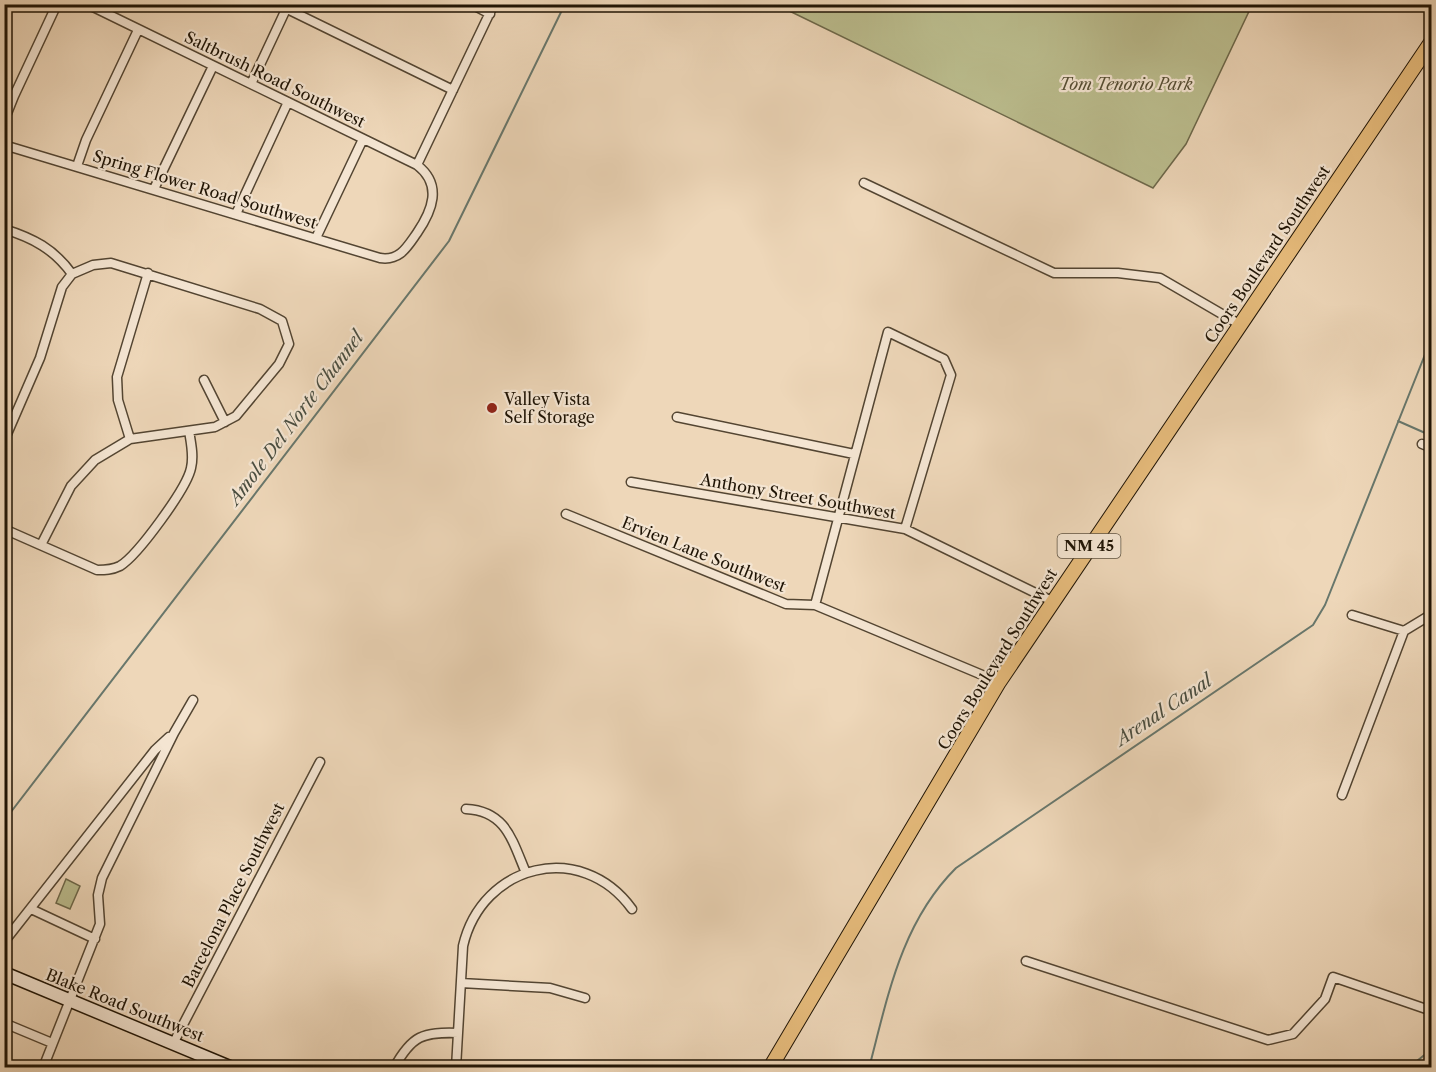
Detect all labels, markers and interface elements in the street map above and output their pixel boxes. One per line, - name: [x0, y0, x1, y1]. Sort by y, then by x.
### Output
- street label: Saltbrush Road Southwest: [181, 27, 369, 132]
- park label: Tom Tenorio Park: [1060, 74, 1193, 94]
- street label: Spring Flower Road Southwest: [91, 145, 320, 233]
- street label: Coors Boulevard Southwest: [1200, 161, 1334, 347]
- water label: Amole Del Norte Channel: [222, 325, 370, 512]
- place label: Valley Vista Self Storage: [503, 389, 595, 427]
- marker: Valley Vista Self Storage: [485, 401, 499, 415]
- street label: Anthony Street Southwest: [698, 469, 898, 523]
- street label: Ervien Lane Southwest: [619, 512, 789, 596]
- road number: NM 45: [1058, 534, 1120, 558]
- street label: Coors Boulevard Southwest: [933, 564, 1061, 753]
- water label: Arenal Canal: [1109, 668, 1218, 752]
- street label: Barcelona Place Southwest: [178, 799, 289, 991]
- street label: Blake Road Southwest: [43, 964, 207, 1046]

